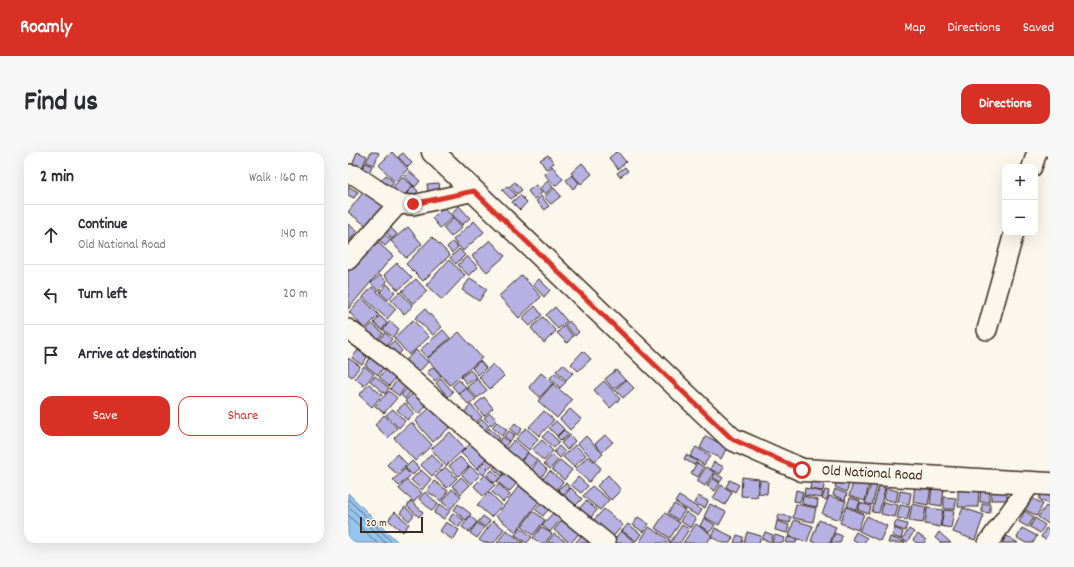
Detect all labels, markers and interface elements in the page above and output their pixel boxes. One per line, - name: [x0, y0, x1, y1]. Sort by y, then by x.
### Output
- text: Roamly: [20, 15, 72, 42]
- text: Map: [904, 18, 926, 38]
- text: Directions: [948, 18, 1001, 38]
- text: Saved: [1023, 18, 1054, 38]
- text: Find us: [24, 84, 98, 124]
- button: Directions: [961, 84, 1050, 124]
- map controls: [1002, 164, 1038, 236]
- button: +: [1002, 164, 1038, 200]
- text: 2 min: [40, 166, 74, 190]
- text: Walk · 160 m: [249, 169, 308, 188]
- route end: [404, 195, 422, 213]
- button: −: [1002, 200, 1038, 236]
- text: Continue: [78, 214, 127, 236]
- icon: ahead: [40, 224, 62, 246]
- text: 140 m: [281, 225, 308, 244]
- text: Old National Road: [78, 236, 166, 255]
- icon: left: [40, 284, 62, 306]
- text: Turn left: [78, 284, 127, 306]
- text: 20 m: [283, 285, 308, 304]
- icon: arrive: [40, 344, 62, 366]
- text: Arrive at destination: [78, 344, 196, 366]
- button: Save: [40, 396, 170, 436]
- button: Share: [178, 396, 308, 436]
- street label: Old National Road: [821, 460, 923, 488]
- route start: [793, 461, 811, 479]
- scale bar: [360, 515, 423, 534]
- text: 20 m: [366, 516, 387, 532]

